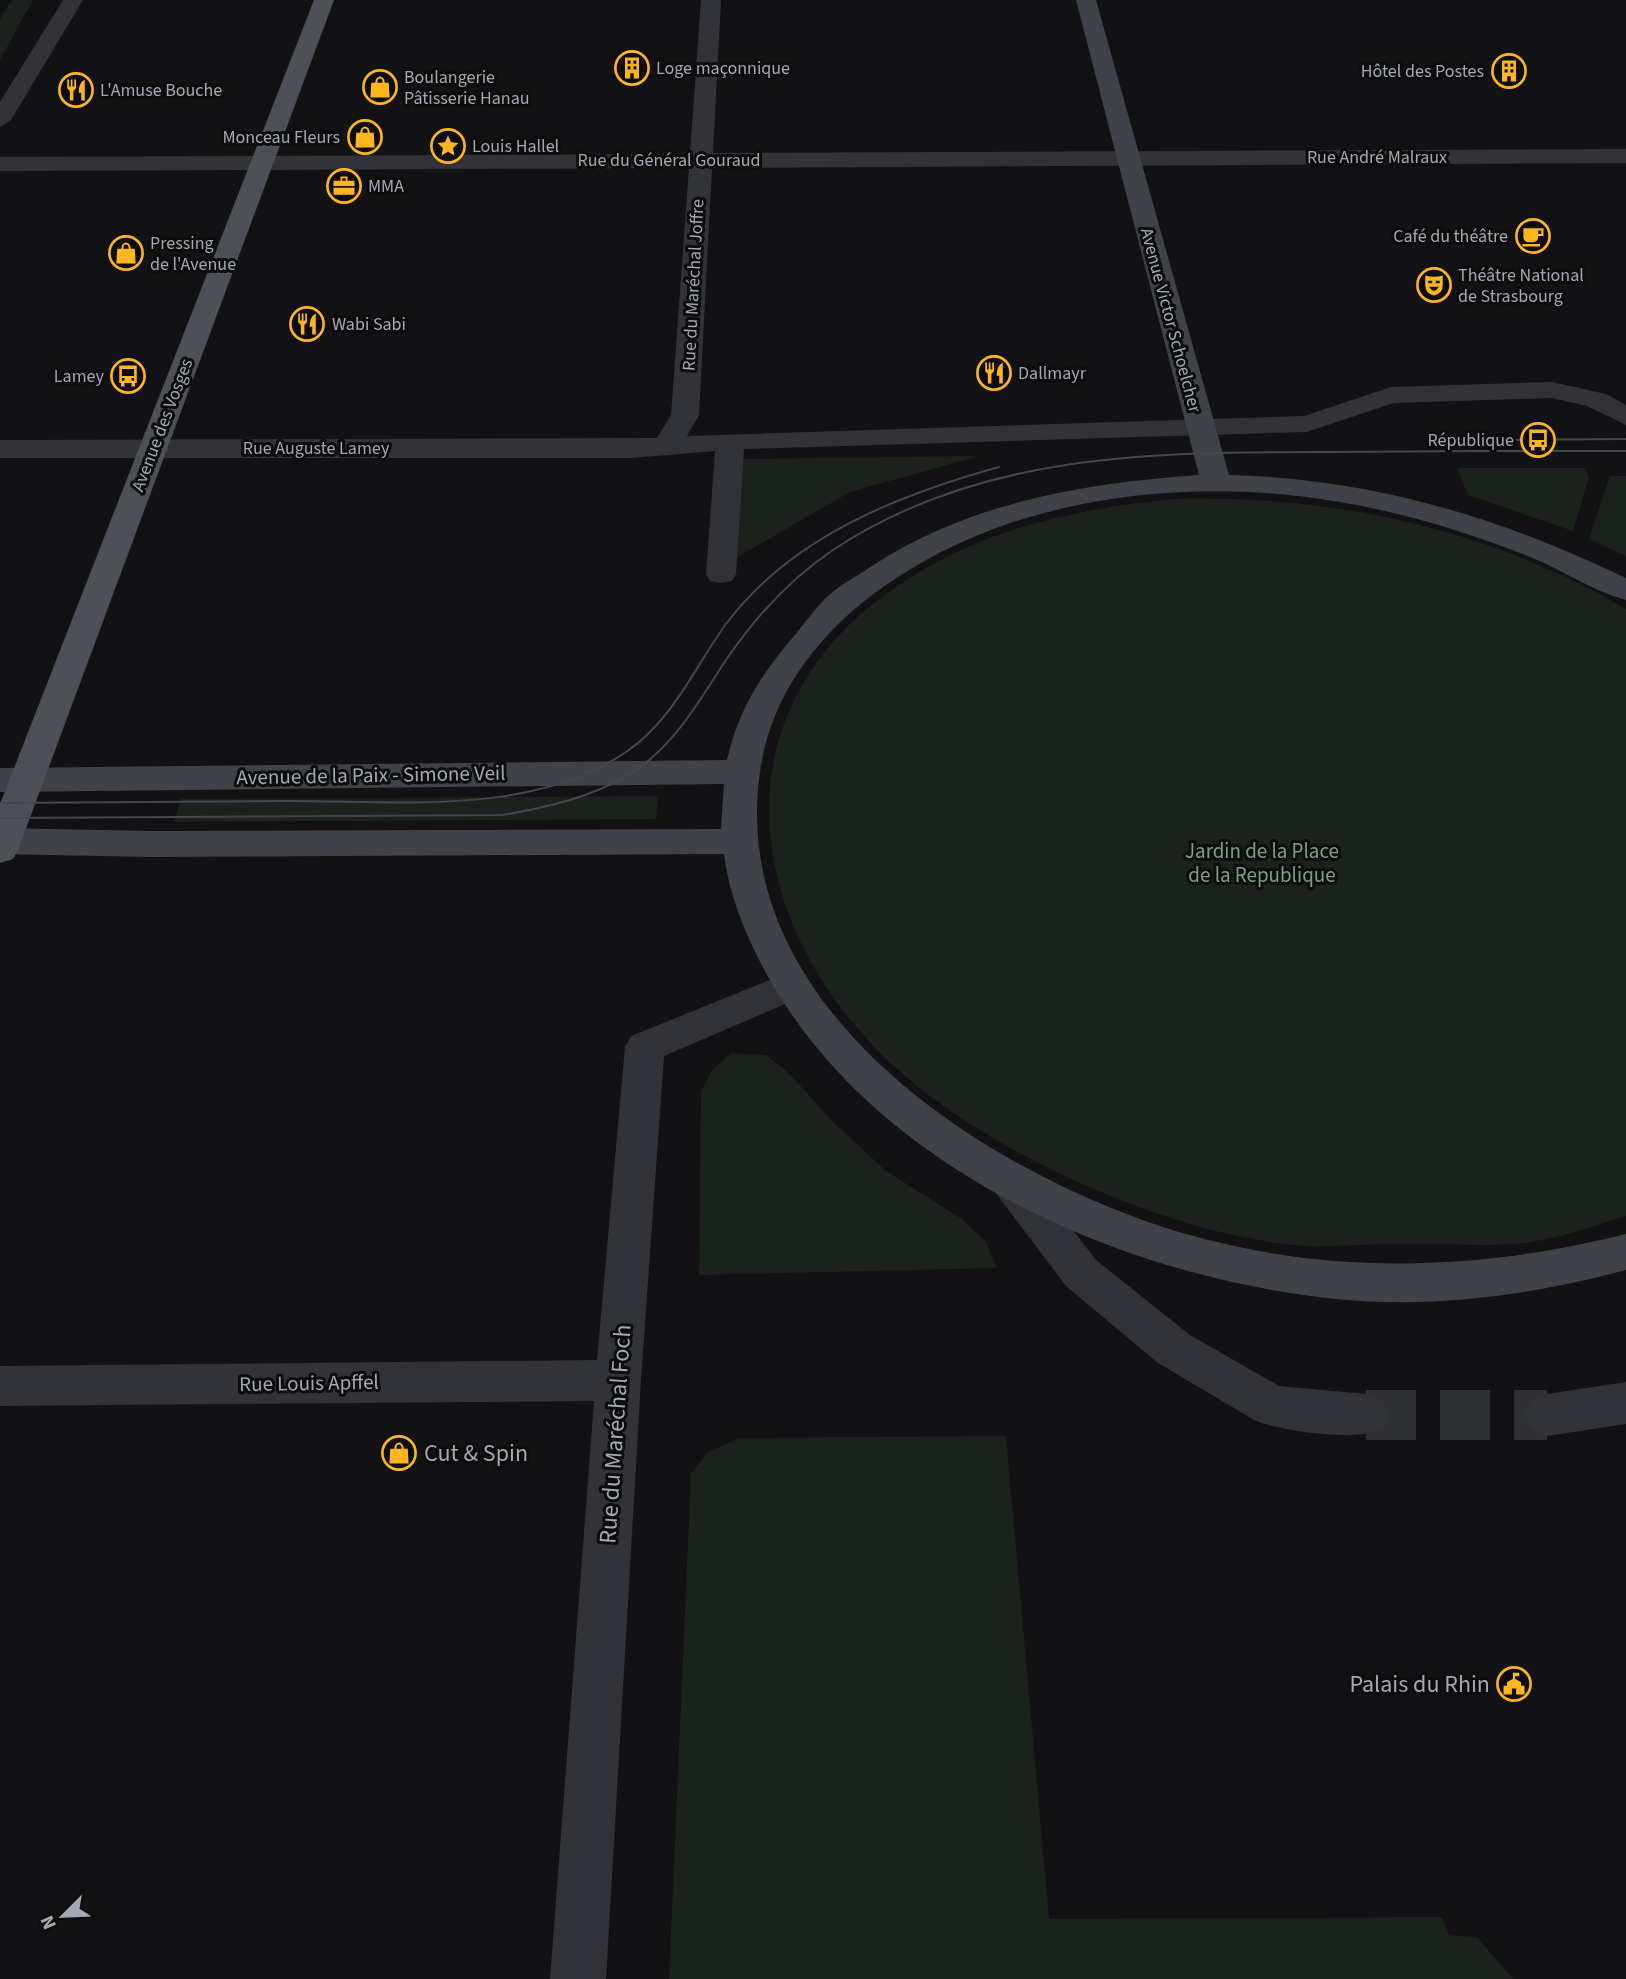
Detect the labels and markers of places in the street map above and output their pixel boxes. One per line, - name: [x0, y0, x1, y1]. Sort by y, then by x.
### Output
- building icon: Loge maçonnique: [613, 49, 651, 87]
- building icon: Hôtel des Postes: [1490, 52, 1528, 90]
- place label: Loge maçonnique: [656, 56, 790, 81]
- place label: Hôtel des Postes: [1361, 59, 1484, 84]
- place label: Boulangerie Pâtisserie Hanau: [404, 65, 530, 111]
- shop icon: Boulangerie Pâtisserie Hanau: [361, 68, 399, 106]
- restaurant icon: L'Amuse Bouche: [57, 71, 95, 109]
- place label: L'Amuse Bouche: [100, 78, 222, 103]
- shop icon: Monceau Fleurs: [346, 118, 384, 156]
- place label: Monceau Fleurs: [222, 125, 340, 150]
- place icon: Louis Hallel: [429, 127, 467, 165]
- place label: Louis Hallel: [472, 134, 559, 159]
- office icon: MMA: [325, 167, 363, 205]
- place label: MMA: [368, 174, 404, 199]
- cafe icon: Café du théâtre: [1514, 217, 1552, 255]
- place label: Café du théâtre: [1393, 224, 1508, 249]
- place label: Pressing de l'Avenue: [150, 231, 236, 277]
- shop icon: Pressing de l'Avenue: [107, 234, 145, 272]
- place label: Théâtre National de Strasbourg: [1458, 263, 1584, 309]
- theatre icon: Théâtre National de Strasbourg: [1415, 266, 1453, 304]
- restaurant icon: Wabi Sabi: [288, 305, 326, 343]
- place label: Wabi Sabi: [332, 312, 406, 337]
- restaurant icon: Dallmayr: [975, 354, 1013, 392]
- bus stop icon: Lamey: [109, 357, 147, 395]
- place label: Dallmayr: [1018, 361, 1087, 386]
- place label: Lamey: [54, 364, 105, 389]
- bus stop icon: République: [1519, 421, 1557, 459]
- place label: République: [1428, 428, 1514, 453]
- shop icon: Cut & Spin: [380, 1434, 418, 1472]
- place label: Cut & Spin: [424, 1436, 528, 1471]
- public building icon: Palais du Rhin: [1495, 1665, 1533, 1703]
- place label: Palais du Rhin: [1349, 1667, 1490, 1702]

